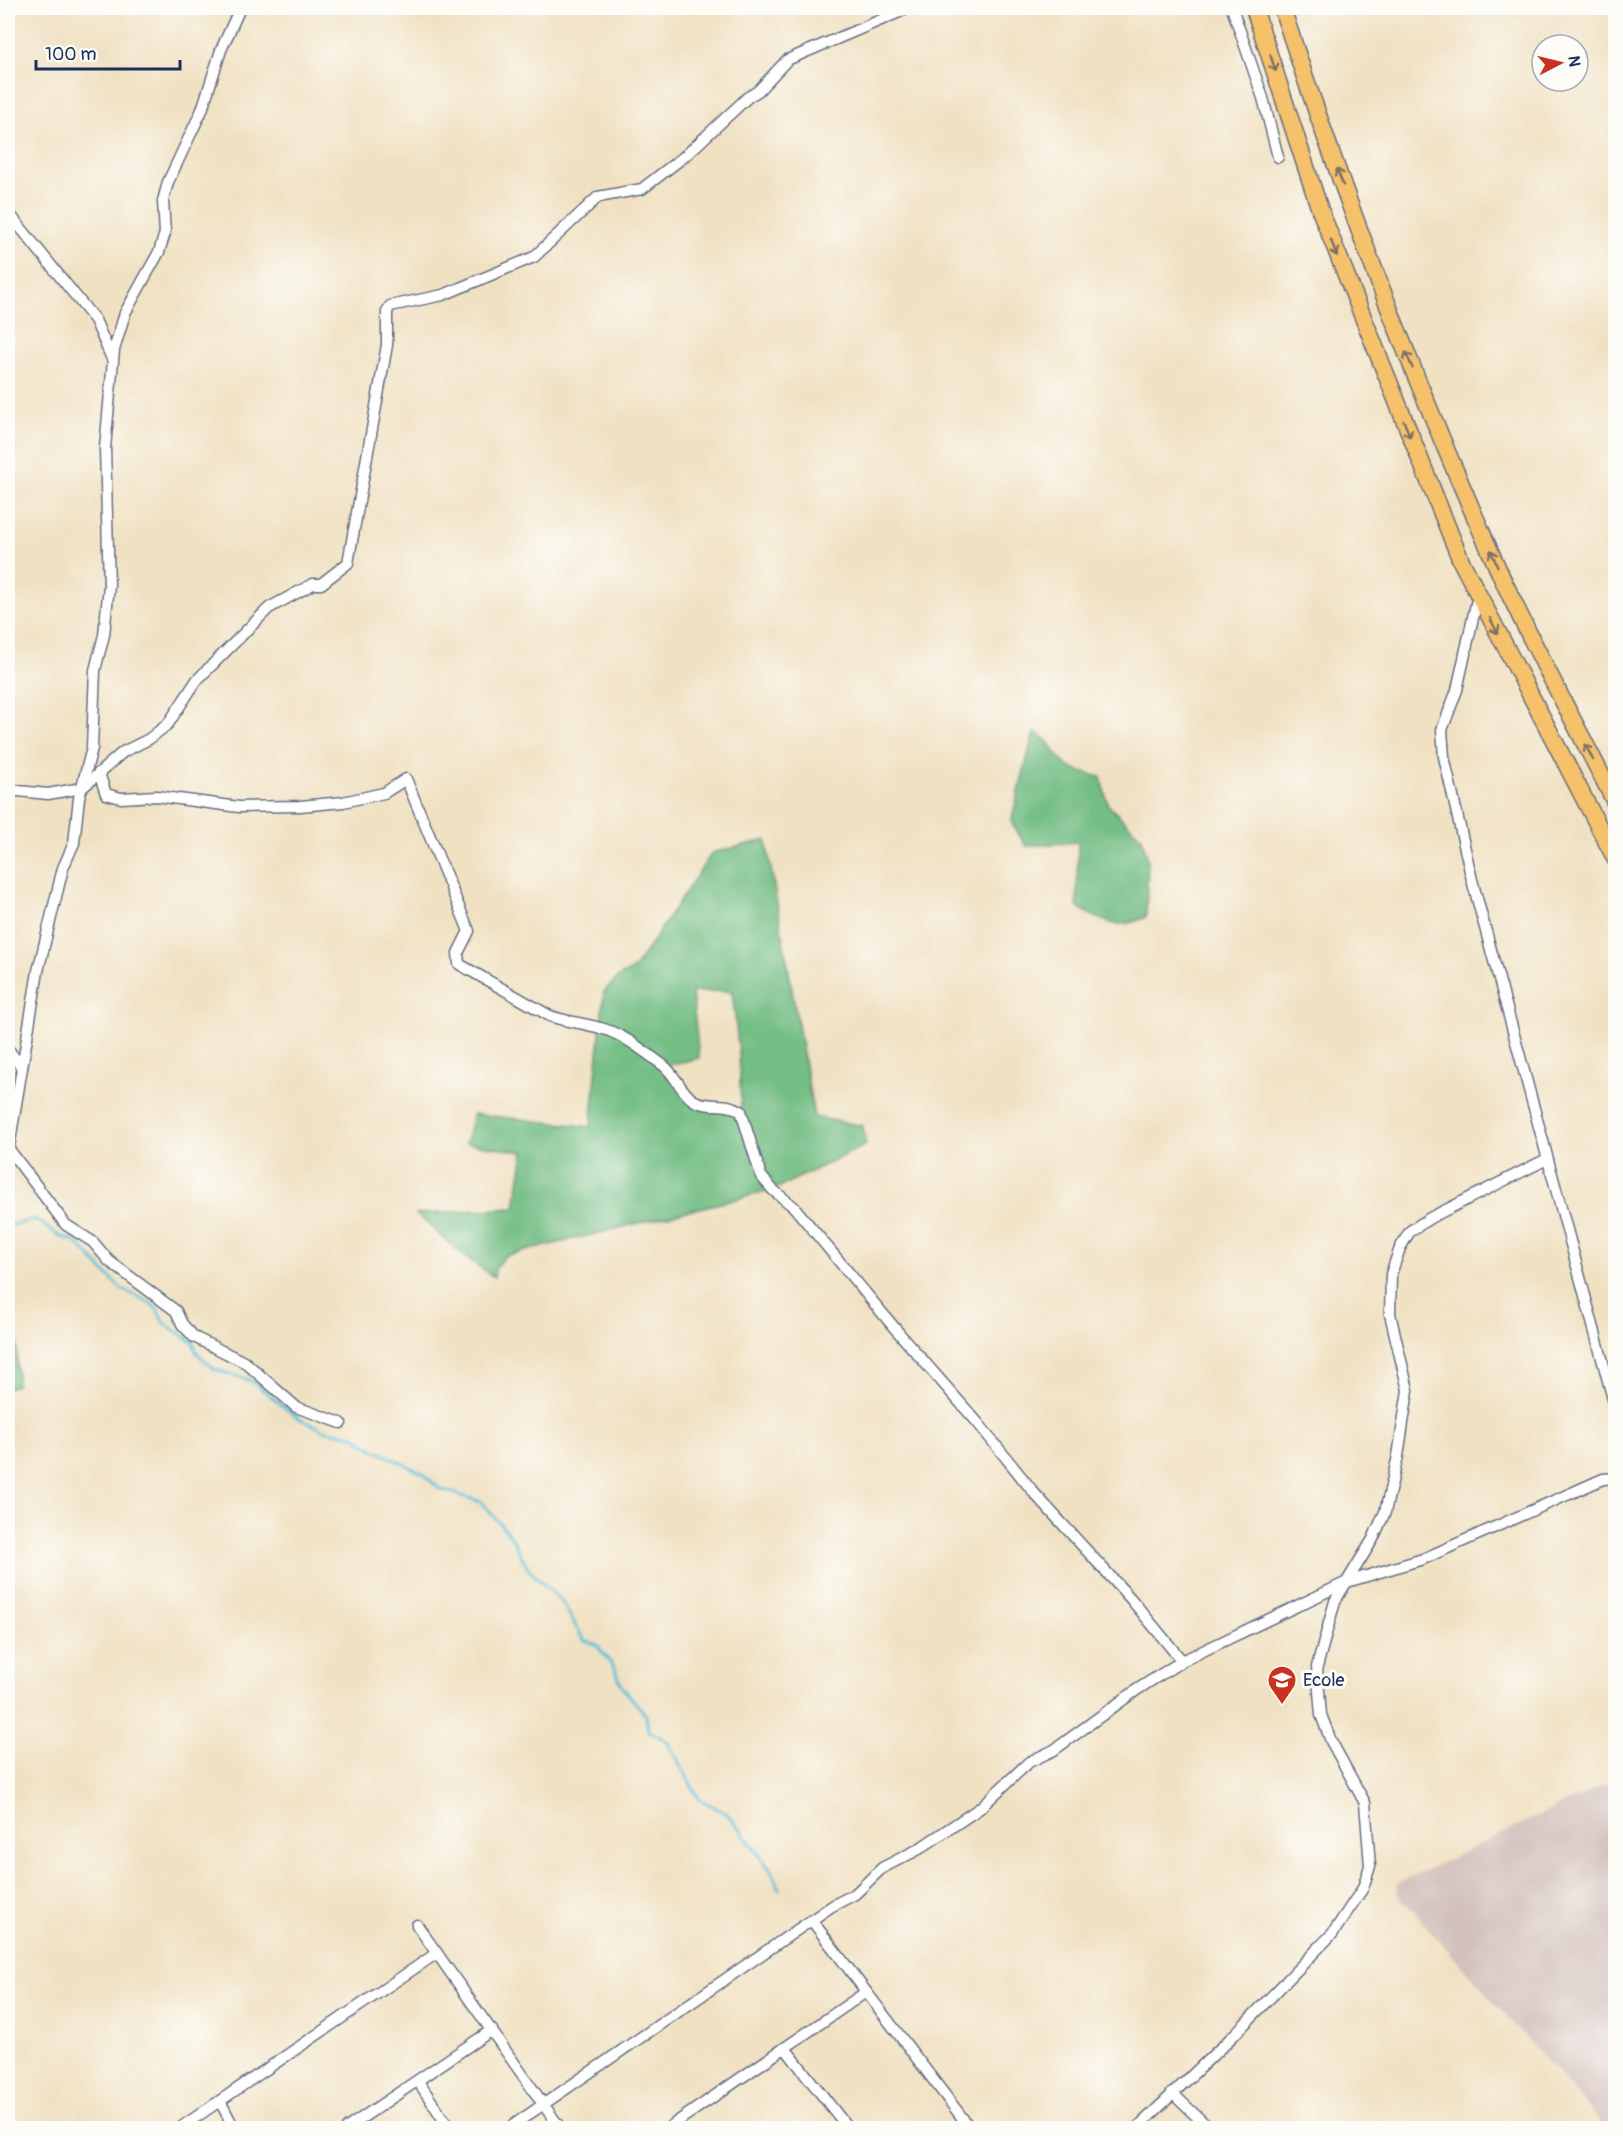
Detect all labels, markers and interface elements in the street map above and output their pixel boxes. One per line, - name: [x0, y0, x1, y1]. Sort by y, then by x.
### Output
- scale bar: [36, 33, 180, 71]
- north arrow: [1530, 33, 1590, 93]
- text: 100 m: [45, 43, 97, 66]
- one-way arrow: [1268, 53, 1279, 72]
- text: N: [1563, 55, 1585, 68]
- one-way arrow: [1333, 169, 1344, 187]
- one-way arrow: [1330, 238, 1341, 257]
- one-way arrow: [1402, 351, 1414, 369]
- one-way arrow: [1402, 419, 1413, 438]
- one-way arrow: [1488, 550, 1499, 568]
- one-way arrow: [1489, 617, 1500, 635]
- one-way arrow: [1583, 743, 1595, 761]
- school or university icon: Ecole: [1266, 1664, 1298, 1706]
- place label: Ecole: [1303, 1669, 1344, 1692]

